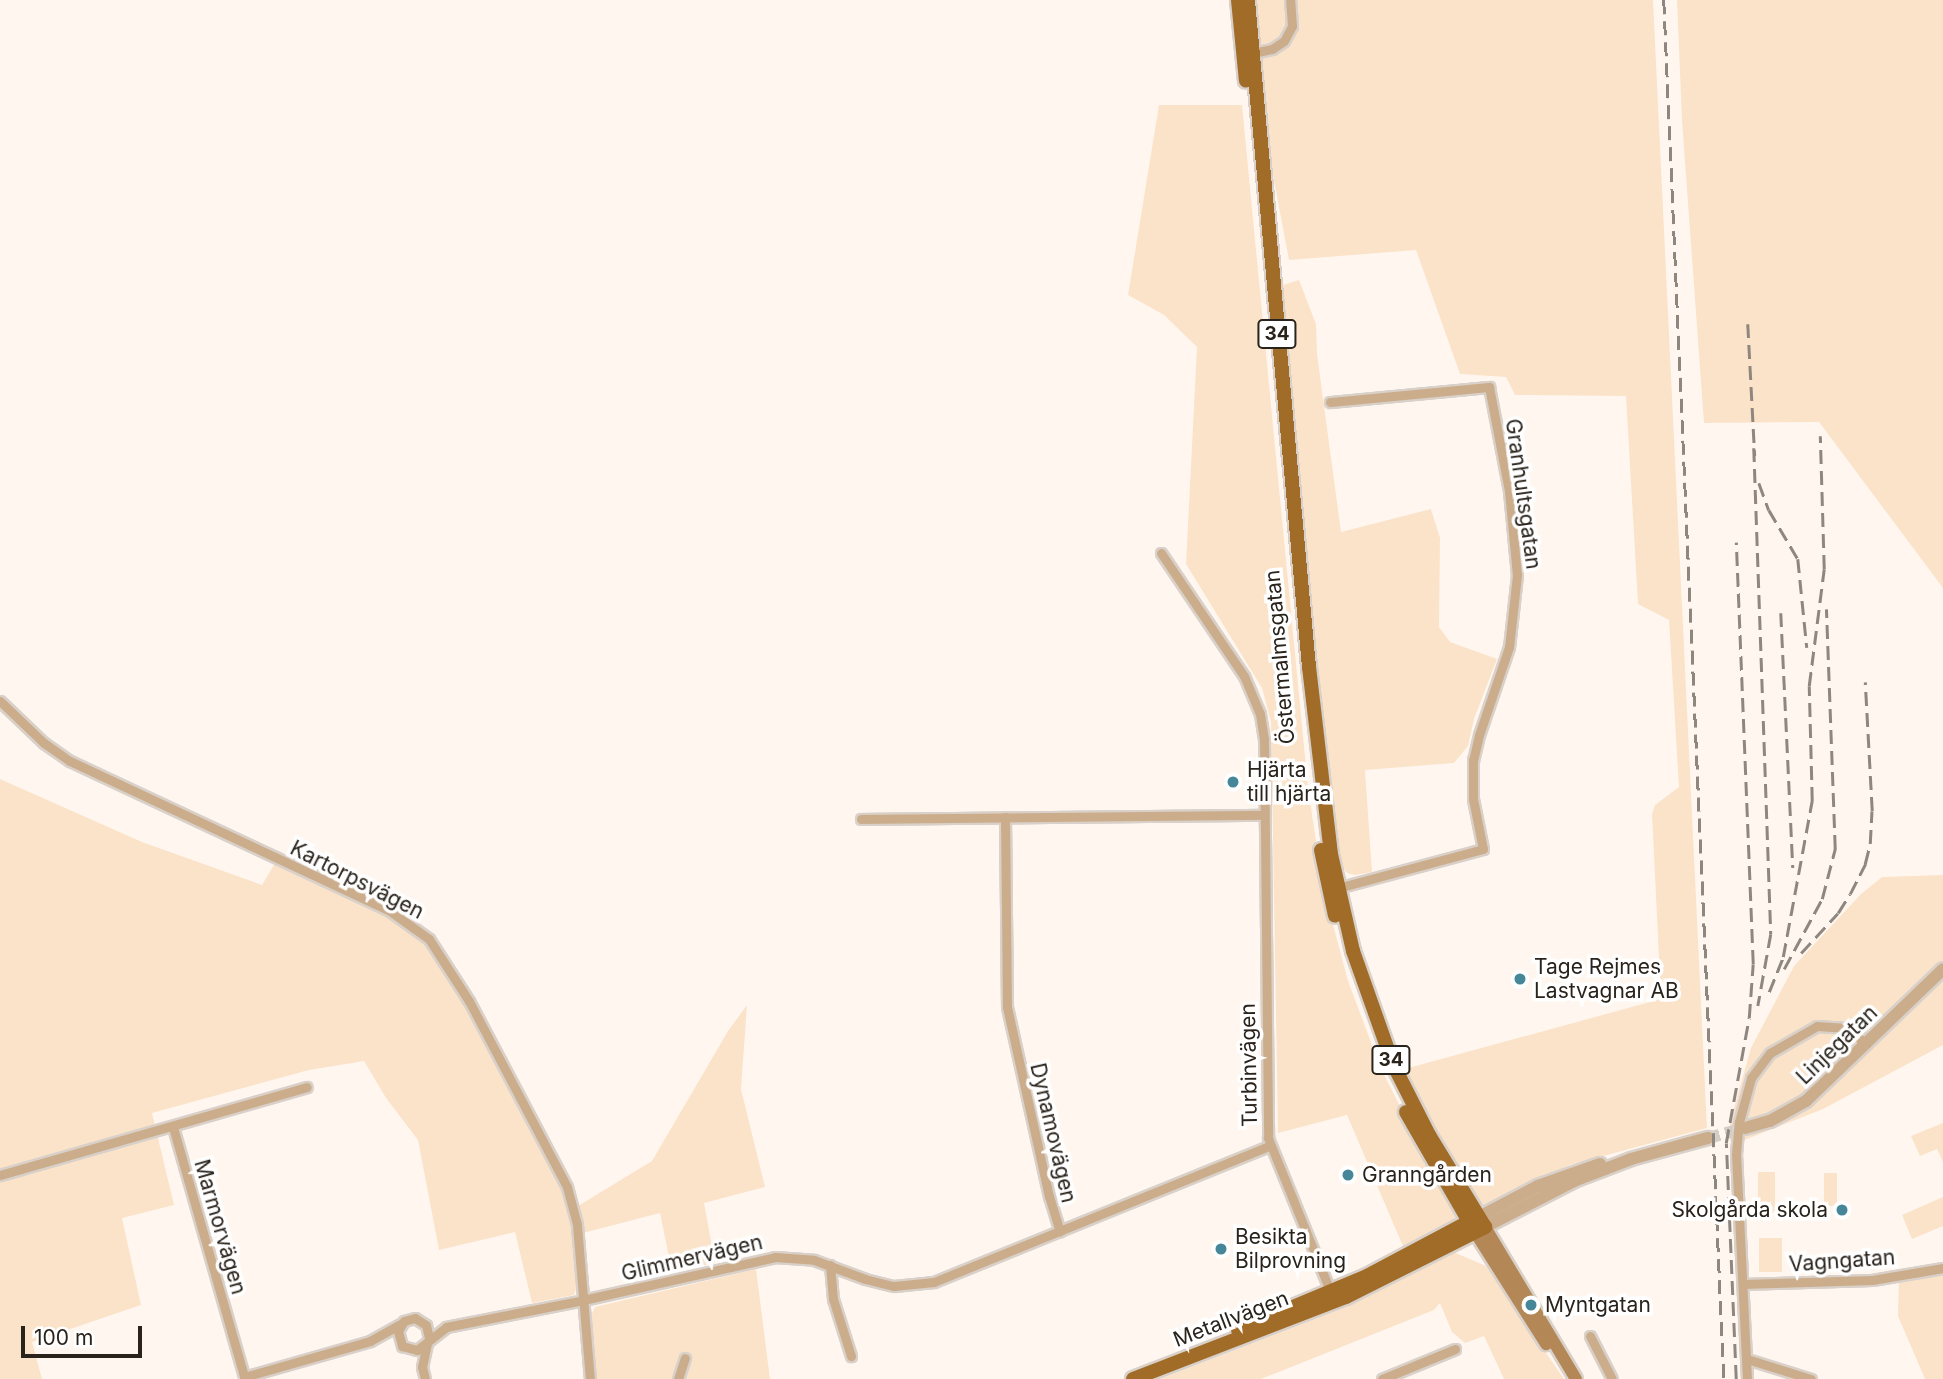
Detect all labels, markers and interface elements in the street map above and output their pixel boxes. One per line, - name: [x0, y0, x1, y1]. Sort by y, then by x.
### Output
- road number: 34: [1256, 318, 1298, 350]
- street label: Granhultsgatan: [1500, 417, 1546, 571]
- street label: Östermalmsgatan: [1260, 569, 1300, 745]
- place label: Hjärta till hjärta: [1247, 757, 1331, 807]
- marker: Hjärta till hjärta: [1225, 774, 1241, 790]
- street label: Kartorpsvägen: [286, 835, 428, 925]
- place label: Tage Rejmes Lastvagnar AB: [1534, 954, 1679, 1004]
- marker: Tage Rejmes Lastvagnar AB: [1512, 971, 1528, 987]
- street label: Linjegatan: [1791, 1000, 1883, 1090]
- street label: Turbinvägen: [1235, 1003, 1263, 1127]
- road number: 34: [1370, 1044, 1412, 1076]
- street label: Dynamovägen: [1025, 1061, 1081, 1205]
- street label: Marmorvägen: [189, 1157, 251, 1297]
- place label: Granngården: [1362, 1162, 1492, 1188]
- marker: Granngården: [1340, 1167, 1356, 1183]
- place label: Skolgårda skola: [1671, 1197, 1828, 1223]
- marker: Skolgårda skola: [1834, 1202, 1850, 1218]
- place label: Besikta Bilprovning: [1235, 1224, 1346, 1274]
- street label: Glimmervägen: [619, 1230, 765, 1286]
- marker: Besikta Bilprovning: [1213, 1241, 1229, 1257]
- street label: Vagngatan: [1788, 1245, 1896, 1277]
- street label: Metallvägen: [1170, 1286, 1292, 1352]
- place label: Myntgatan: [1545, 1292, 1651, 1318]
- marker: Myntgatan: [1523, 1297, 1539, 1313]
- scale bar: [24, 1312, 145, 1356]
- text: 100 m: [34, 1325, 93, 1350]

